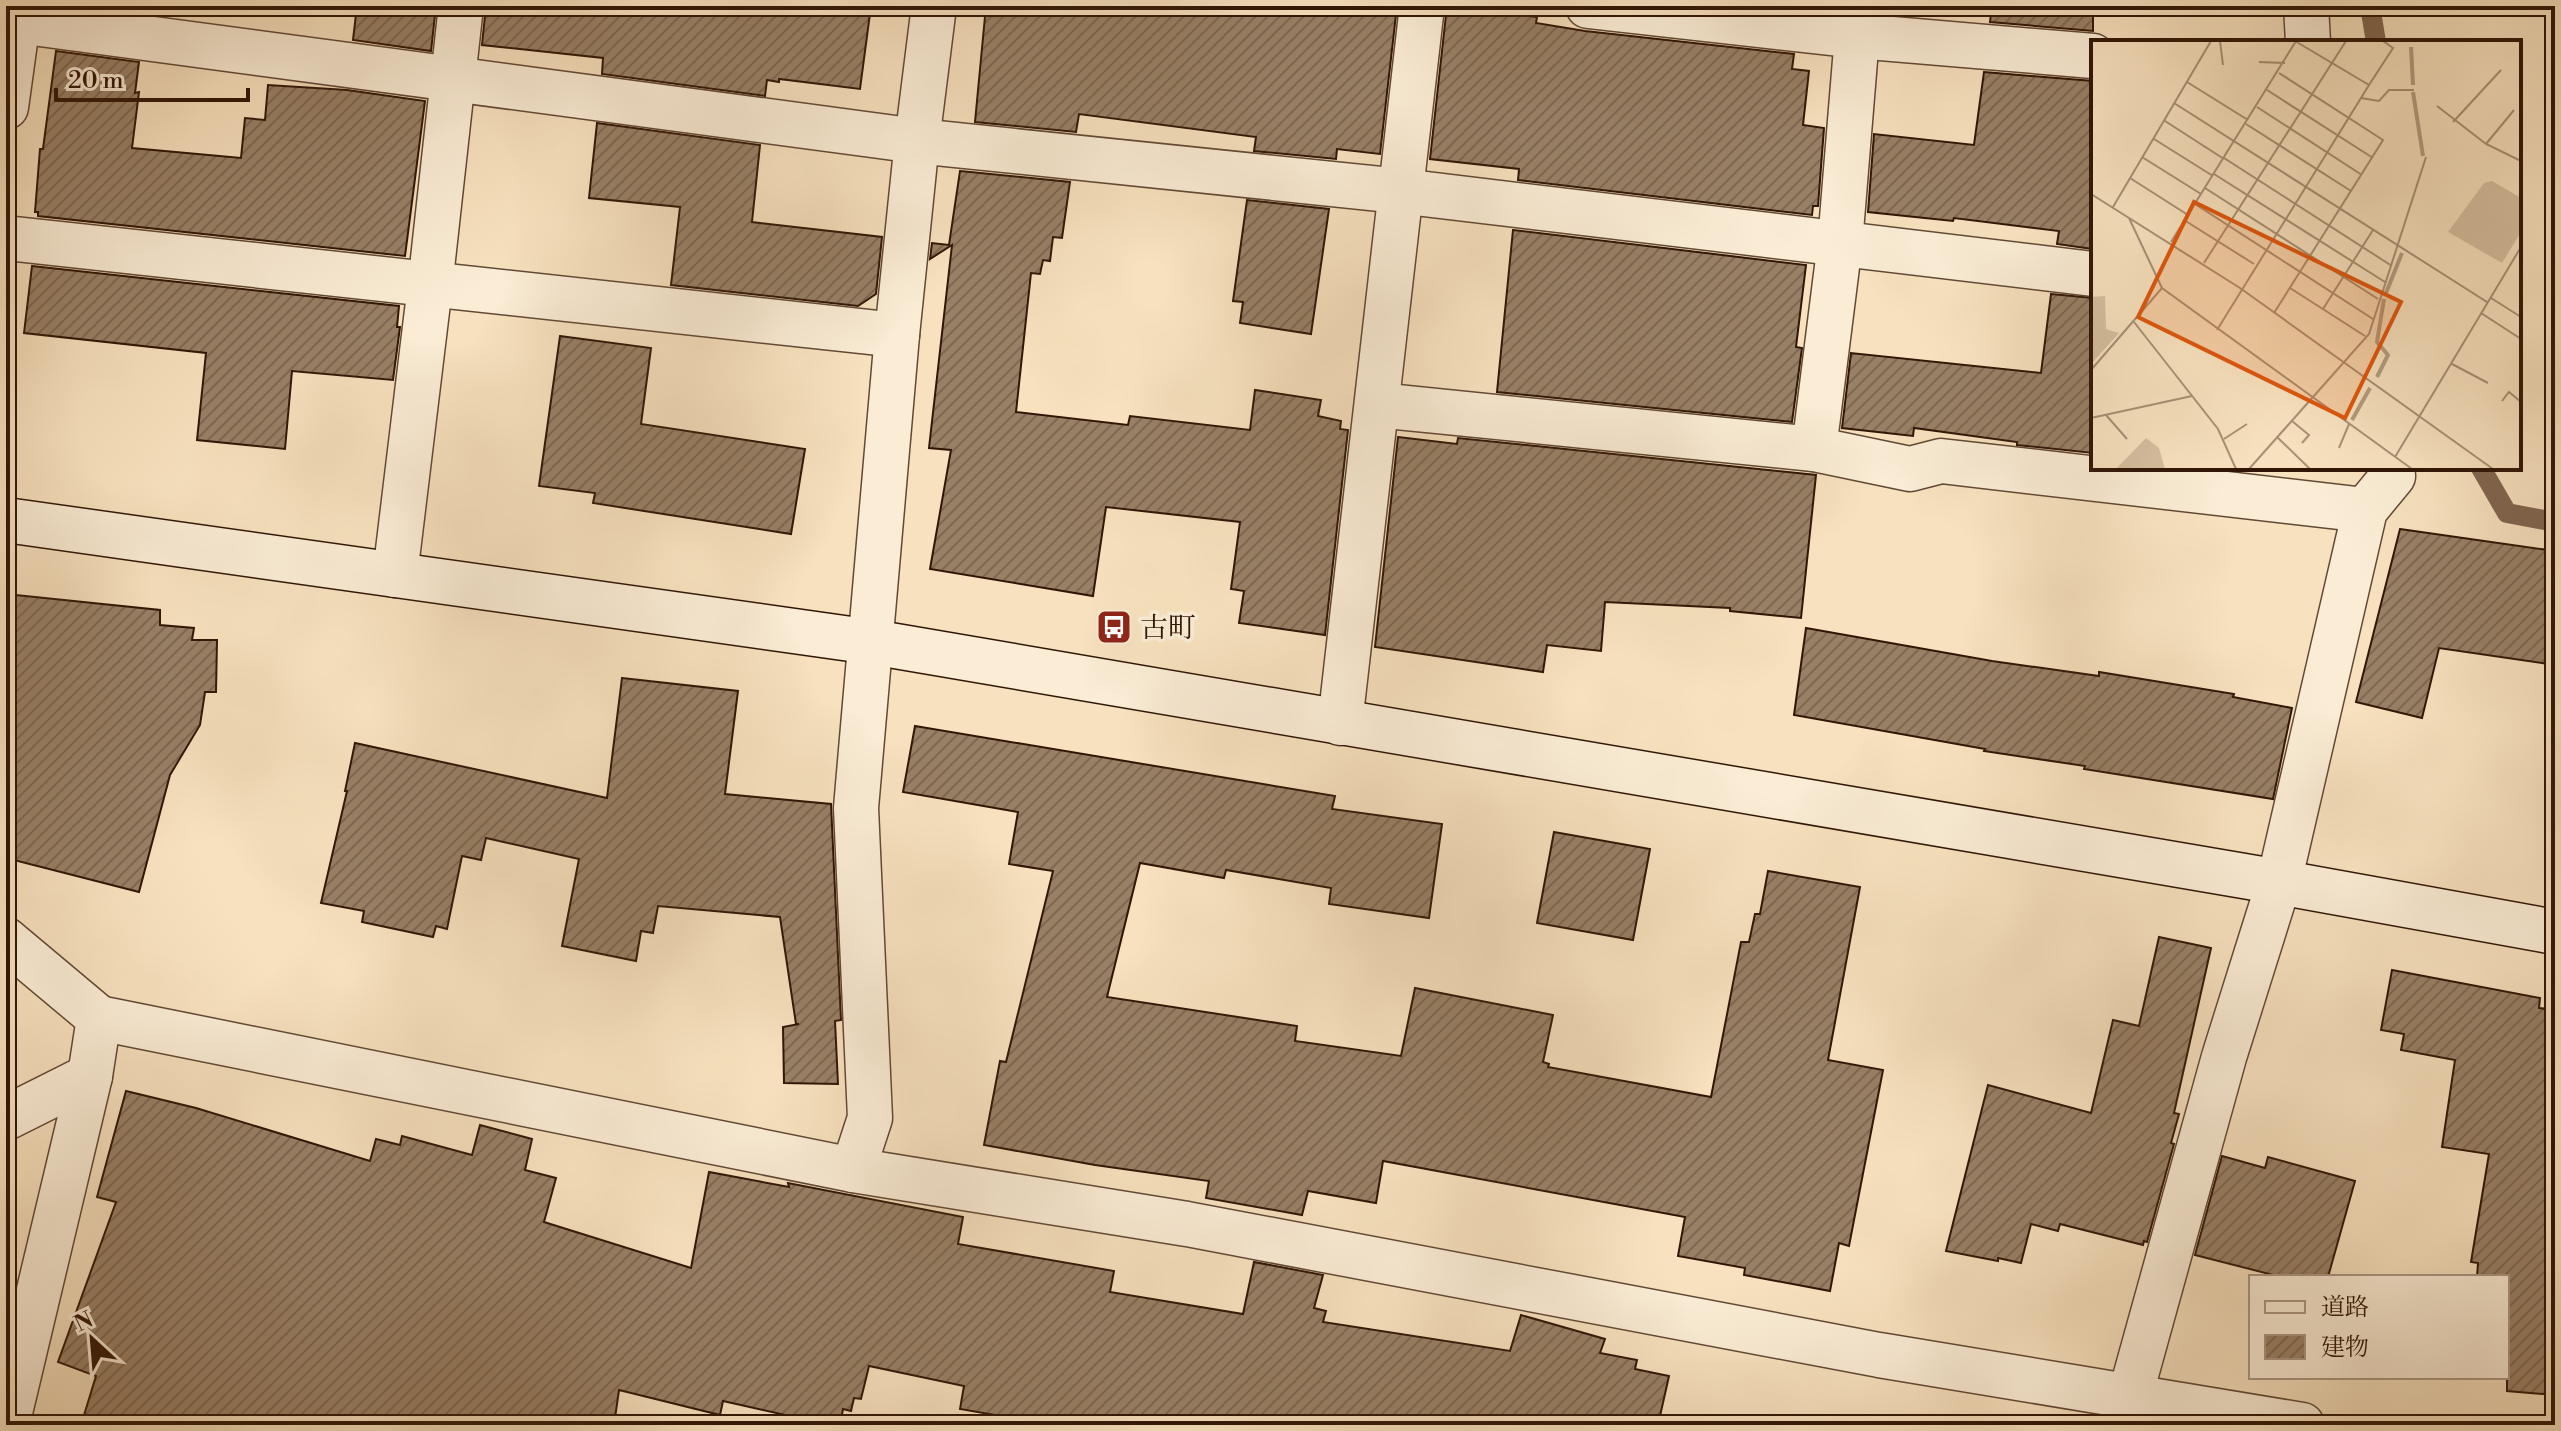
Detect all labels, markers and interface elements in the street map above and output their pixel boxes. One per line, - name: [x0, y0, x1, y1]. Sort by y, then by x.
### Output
- inset map: [2091, 40, 2521, 470]
- scale bar: [56, 52, 248, 102]
- text: 20 m: [68, 66, 124, 96]
- bus stop icon: 古町: [1095, 608, 1133, 646]
- place label: 古町: [1140, 611, 1196, 646]
- legend: [2249, 1275, 2509, 1379]
- text: 道路: [2321, 1293, 2369, 1323]
- north arrow: [52, 1299, 132, 1379]
- text: N: [70, 1306, 98, 1338]
- text: 建物: [2321, 1333, 2369, 1363]

